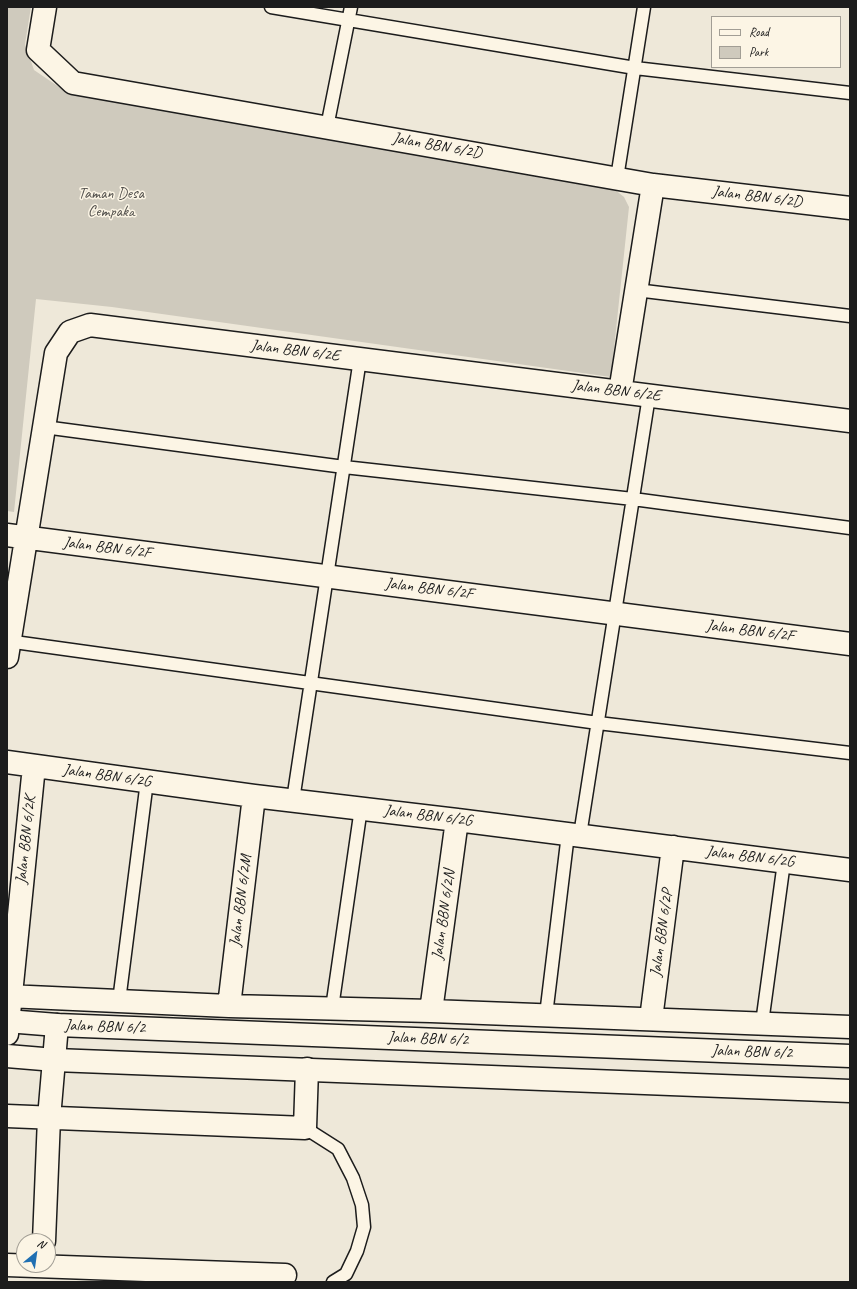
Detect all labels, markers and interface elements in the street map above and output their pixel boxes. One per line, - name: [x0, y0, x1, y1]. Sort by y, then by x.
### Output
- legend: [711, 16, 841, 68]
- text: Road: [749, 24, 769, 40]
- text: Park: [749, 44, 768, 60]
- street label: Jalan BBN 6/2D: [391, 129, 483, 163]
- street label: Jalan BBN 6/2D: [711, 182, 803, 212]
- park label: Taman Desa Cempaka: [78, 184, 144, 222]
- street label: Jalan BBN 6/2E: [249, 336, 341, 366]
- street label: Jalan BBN 6/2E: [570, 376, 662, 406]
- street label: Jalan BBN 6/2F: [62, 533, 152, 563]
- street label: Jalan BBN 6/2F: [384, 574, 474, 604]
- street label: Jalan BBN 6/2F: [705, 616, 795, 646]
- street label: Jalan BBN 6/2G: [62, 760, 152, 792]
- street label: Jalan BBN 6/2K: [12, 795, 40, 885]
- street label: Jalan BBN 6/2G: [383, 801, 473, 831]
- street label: Jalan BBN 6/2G: [705, 842, 795, 872]
- street label: Jalan BBN 6/2M: [226, 854, 256, 948]
- street label: Jalan BBN 6/2N: [428, 869, 460, 961]
- street label: Jalan BBN 6/2P: [646, 888, 678, 978]
- street label: Jalan BBN 6/2: [64, 1016, 146, 1038]
- street label: Jalan BBN 6/2: [387, 1028, 469, 1050]
- street label: Jalan BBN 6/2: [711, 1041, 793, 1063]
- north arrow: [16, 1233, 56, 1273]
- text: N: [35, 1236, 48, 1251]

